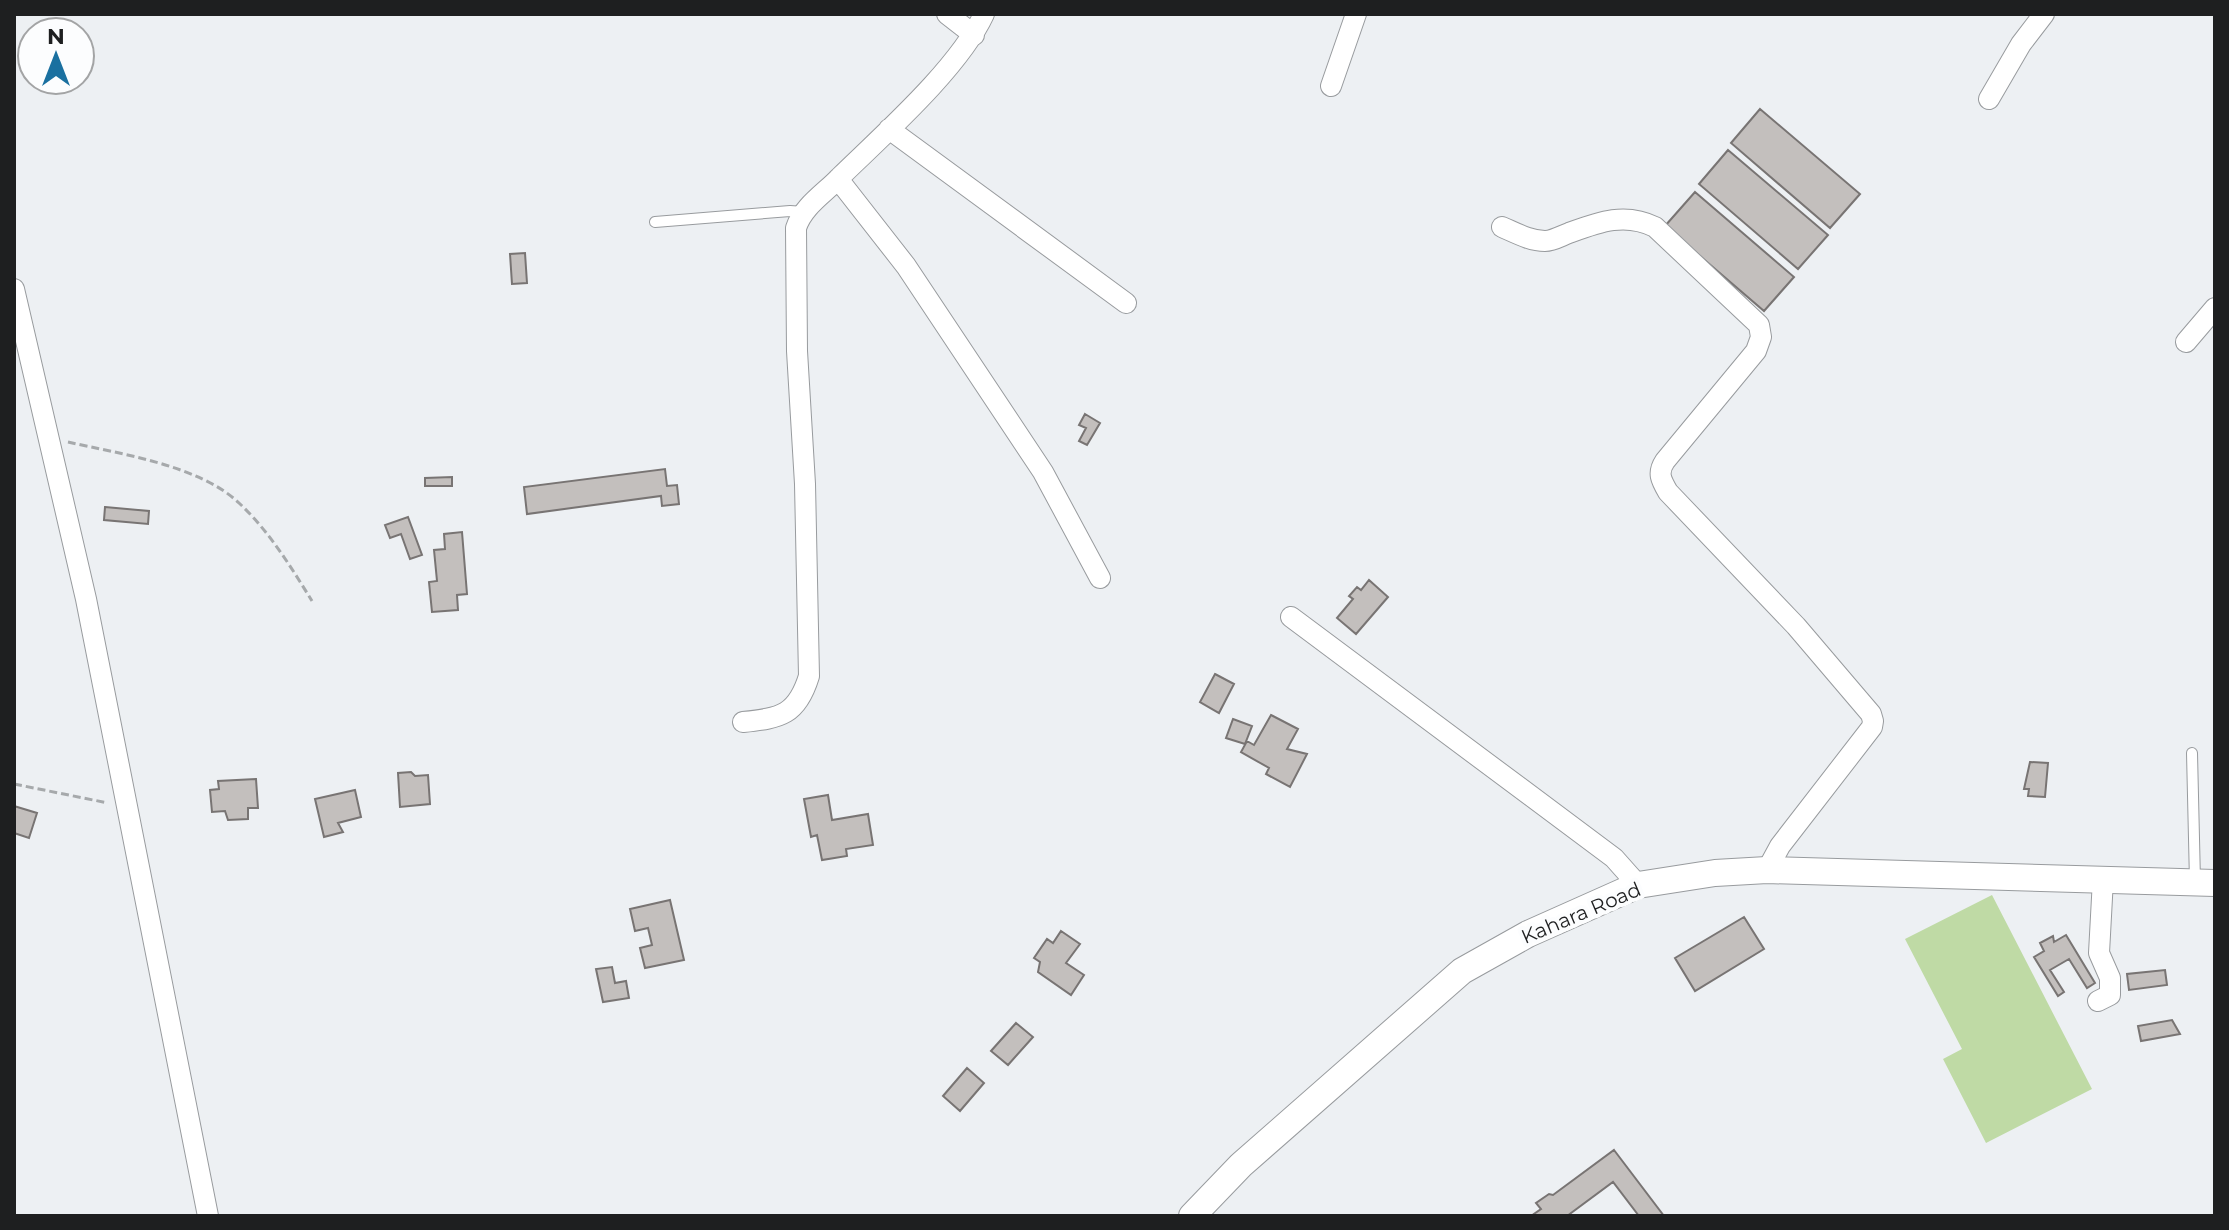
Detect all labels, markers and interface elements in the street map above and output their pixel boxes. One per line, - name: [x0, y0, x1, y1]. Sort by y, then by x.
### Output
- north arrow: [16, 16, 96, 96]
- text: N: [47, 23, 65, 50]
- street label: Kahara Road: [1518, 877, 1644, 949]

